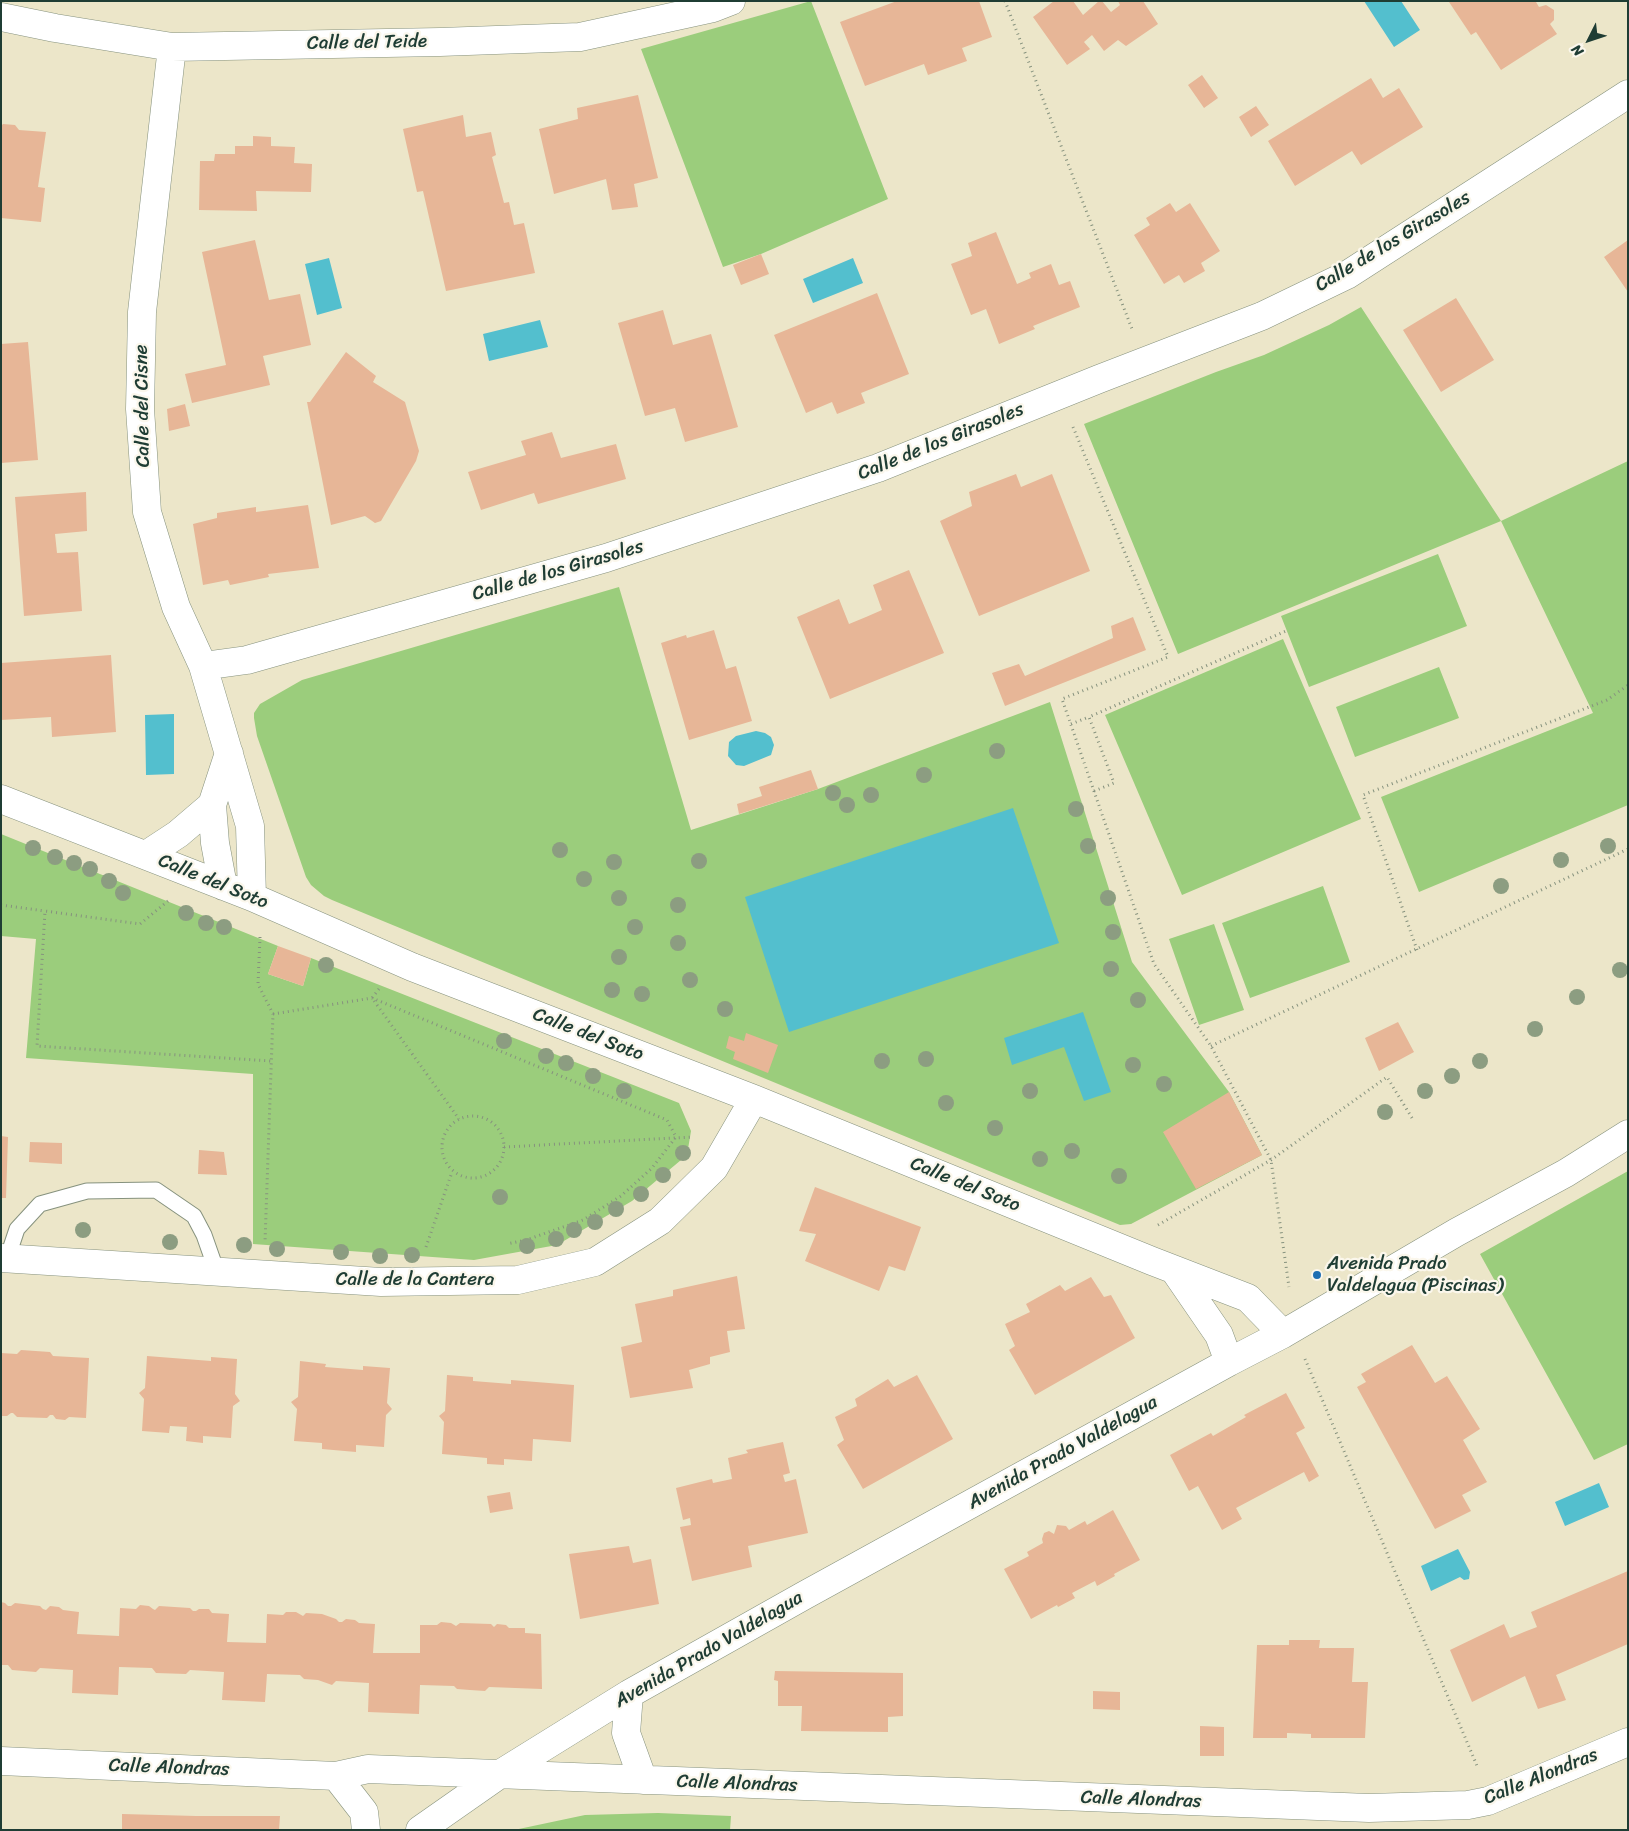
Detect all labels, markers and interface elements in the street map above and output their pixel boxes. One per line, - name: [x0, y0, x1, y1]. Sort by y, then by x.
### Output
- north arrow: [1564, 15, 1614, 65]
- street label: Calle del Teide: [307, 31, 427, 55]
- text: N: [1565, 38, 1590, 62]
- street label: Calle de los Girasoles: [1311, 187, 1475, 297]
- street label: Calle del Cisne: [131, 344, 155, 468]
- street label: Calle de los Girasoles: [855, 398, 1027, 486]
- street label: Calle de los Girasoles: [470, 536, 646, 606]
- street label: Calle del Soto: [155, 850, 271, 914]
- street label: Calle del Soto: [529, 1003, 647, 1067]
- street label: Calle del Soto: [907, 1153, 1023, 1217]
- place label: Avenida Prado Valdelagua (Piscinas): [1327, 1253, 1503, 1297]
- street label: Calle de la Cantera: [336, 1269, 494, 1291]
- marker: Avenida Prado Valdelagua (Piscinas): [1311, 1269, 1323, 1281]
- street label: Avenida Prado Valdelagua: [964, 1391, 1162, 1515]
- street label: Avenida Prado Valdelagua: [611, 1587, 807, 1713]
- street label: Calle Alondras: [1481, 1744, 1601, 1810]
- street label: Calle Alondras: [108, 1754, 230, 1782]
- street label: Calle Alondras: [676, 1770, 798, 1798]
- street label: Calle Alondras: [1080, 1786, 1202, 1814]

